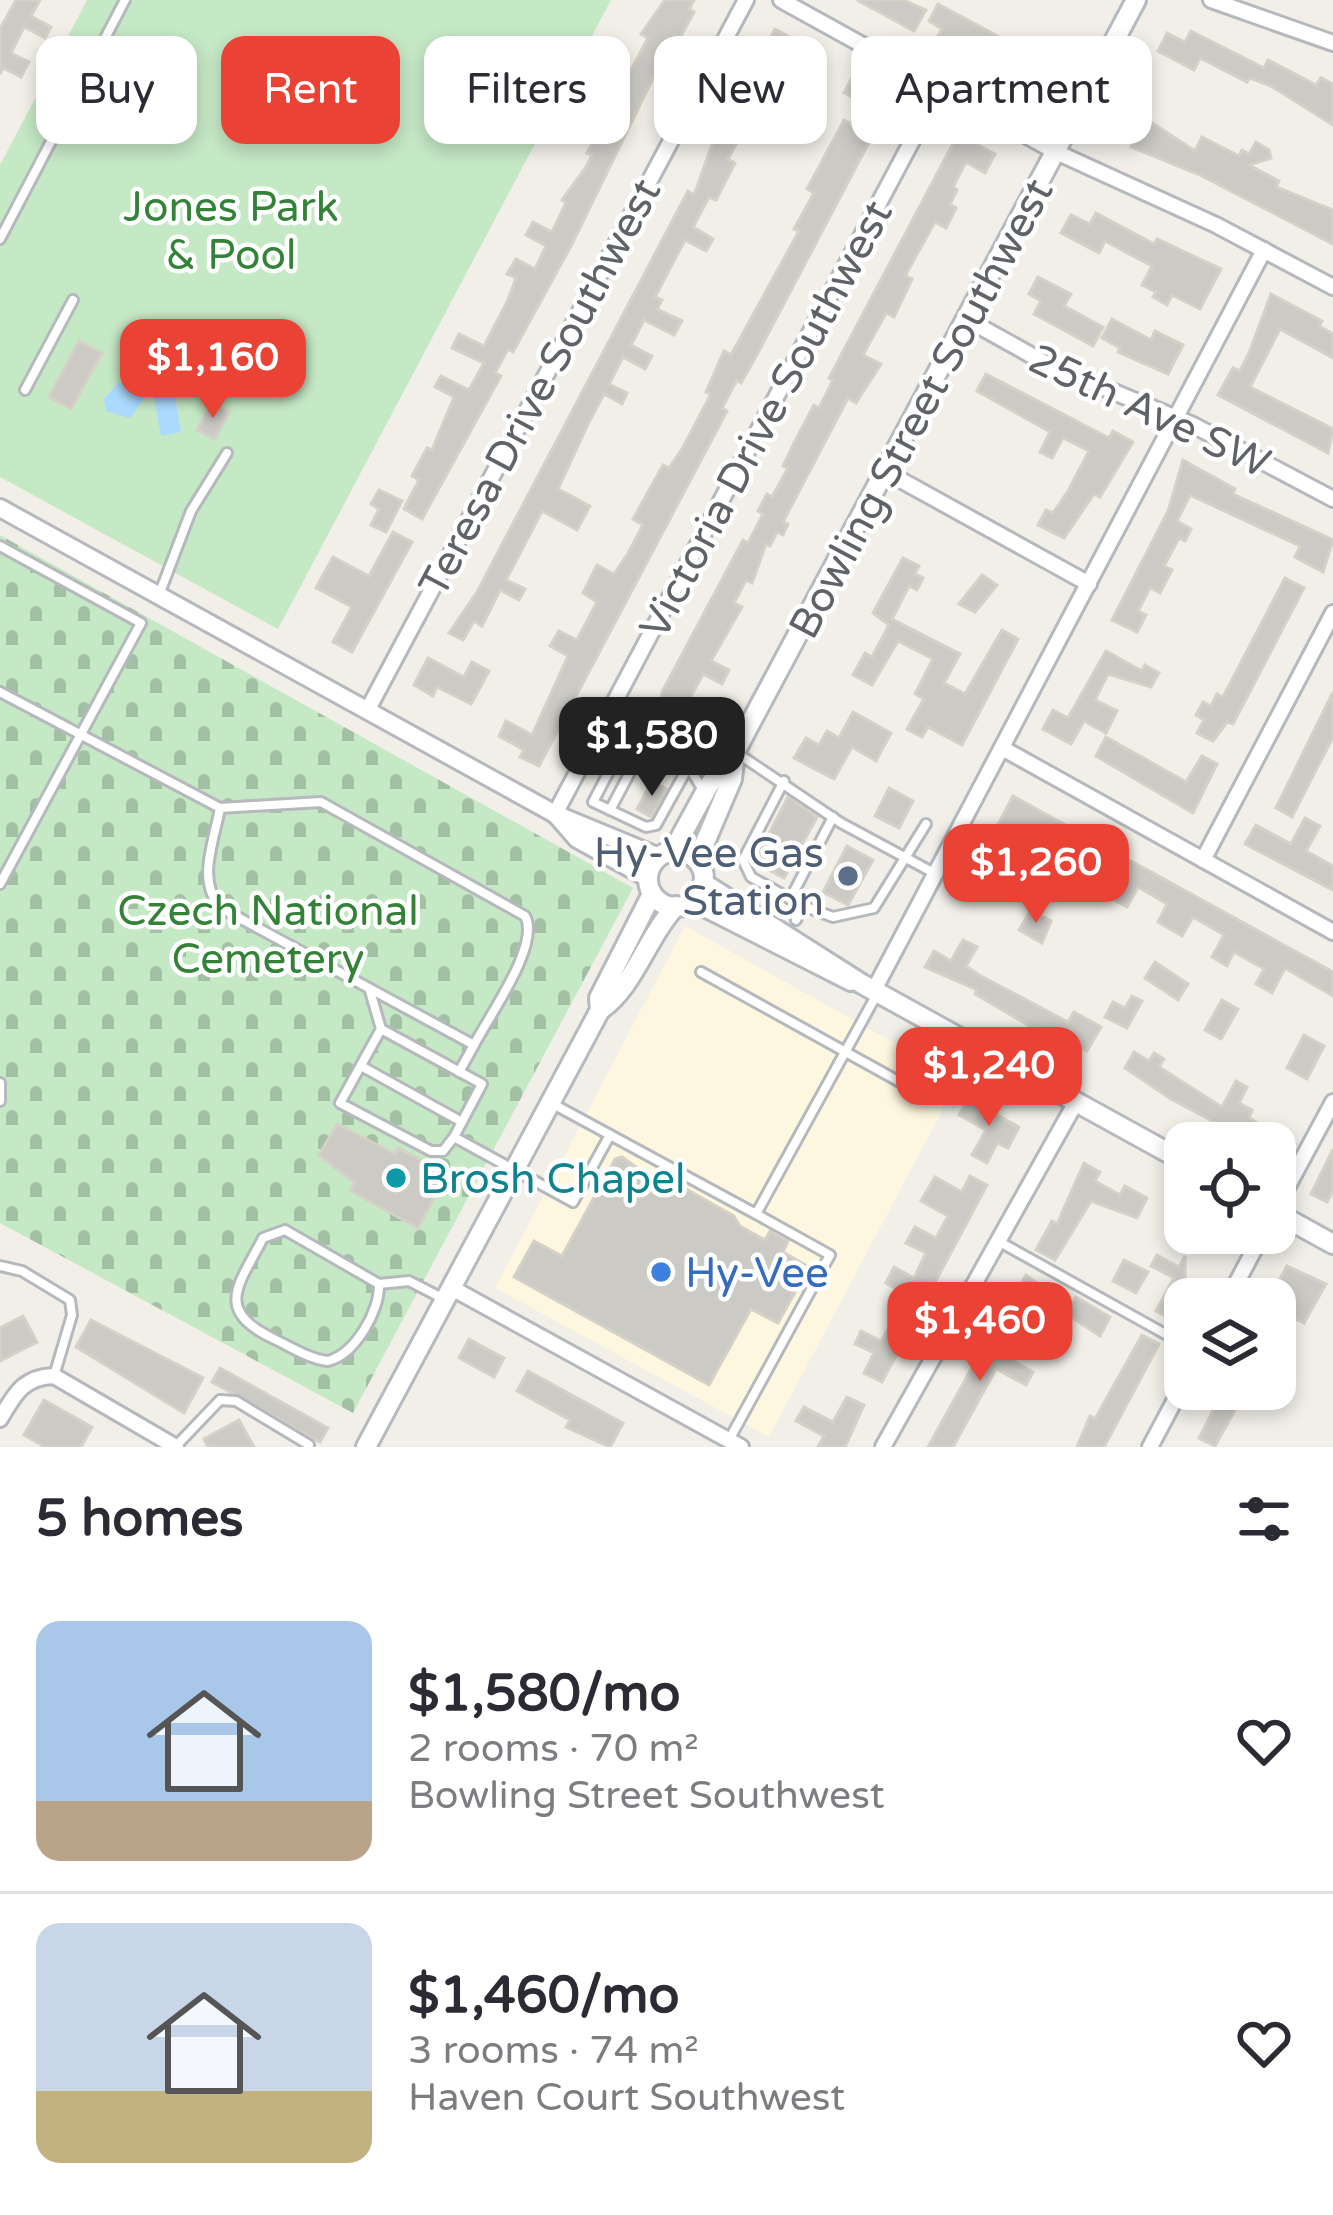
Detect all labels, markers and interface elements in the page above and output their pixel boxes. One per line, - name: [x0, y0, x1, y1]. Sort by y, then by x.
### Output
- chip: Buy: [36, 36, 197, 144]
- chip: Rent: [221, 36, 400, 144]
- chip: Filters: [424, 36, 630, 144]
- chip: New: [654, 36, 827, 144]
- chip: Apartment: [851, 36, 1152, 144]
- street label: Teresa Drive Southwest: [408, 170, 672, 605]
- street label: Bowling Street Southwest: [778, 170, 1064, 647]
- park label: Jones Park & Pool: [123, 182, 339, 281]
- street label: Victoria Drive Southwest: [629, 192, 904, 648]
- pin: $1,160: [115, 319, 311, 421]
- street label: 25th Ave SW: [1021, 333, 1278, 489]
- text: $1,160: [147, 334, 279, 381]
- pin: $1,580: [554, 697, 750, 799]
- text: $1,580: [586, 712, 718, 759]
- pin: $1,260: [938, 824, 1134, 926]
- place label: Hy-Vee Gas Station: [594, 828, 824, 927]
- text: $1,260: [970, 839, 1102, 886]
- marker: Hy-Vee Gas Station: [835, 863, 861, 889]
- park label: Czech National Cemetery: [117, 886, 419, 985]
- pin: $1,240: [891, 1027, 1087, 1129]
- text: $1,240: [923, 1042, 1055, 1089]
- map controls: [1164, 1122, 1296, 1410]
- button: locate: [1164, 1122, 1296, 1254]
- place label: Brosh Chapel: [420, 1154, 686, 1205]
- marker: Brosh Chapel: [383, 1165, 409, 1191]
- place label: Hy-Vee: [685, 1248, 829, 1299]
- marker: Hy-Vee: [648, 1259, 674, 1285]
- button: layers: [1164, 1278, 1296, 1410]
- pin: $1,460: [882, 1282, 1078, 1384]
- text: $1,460: [914, 1297, 1046, 1344]
- icon: filters: [1231, 1486, 1297, 1552]
- text: 5 homes: [36, 1488, 244, 1550]
- text: $1,580/mo: [408, 1663, 680, 1725]
- icon: home: [132, 1669, 276, 1813]
- icon: heart: [1231, 1708, 1297, 1774]
- text: 2 rooms · 70 m²: [408, 1725, 699, 1772]
- text: Bowling Street Southwest: [408, 1772, 885, 1819]
- text: $1,460/mo: [408, 1965, 679, 2027]
- icon: home: [132, 1971, 276, 2115]
- icon: heart: [1231, 2010, 1297, 2076]
- text: 3 rooms · 74 m²: [408, 2027, 699, 2074]
- text: Haven Court Southwest: [408, 2074, 845, 2121]

